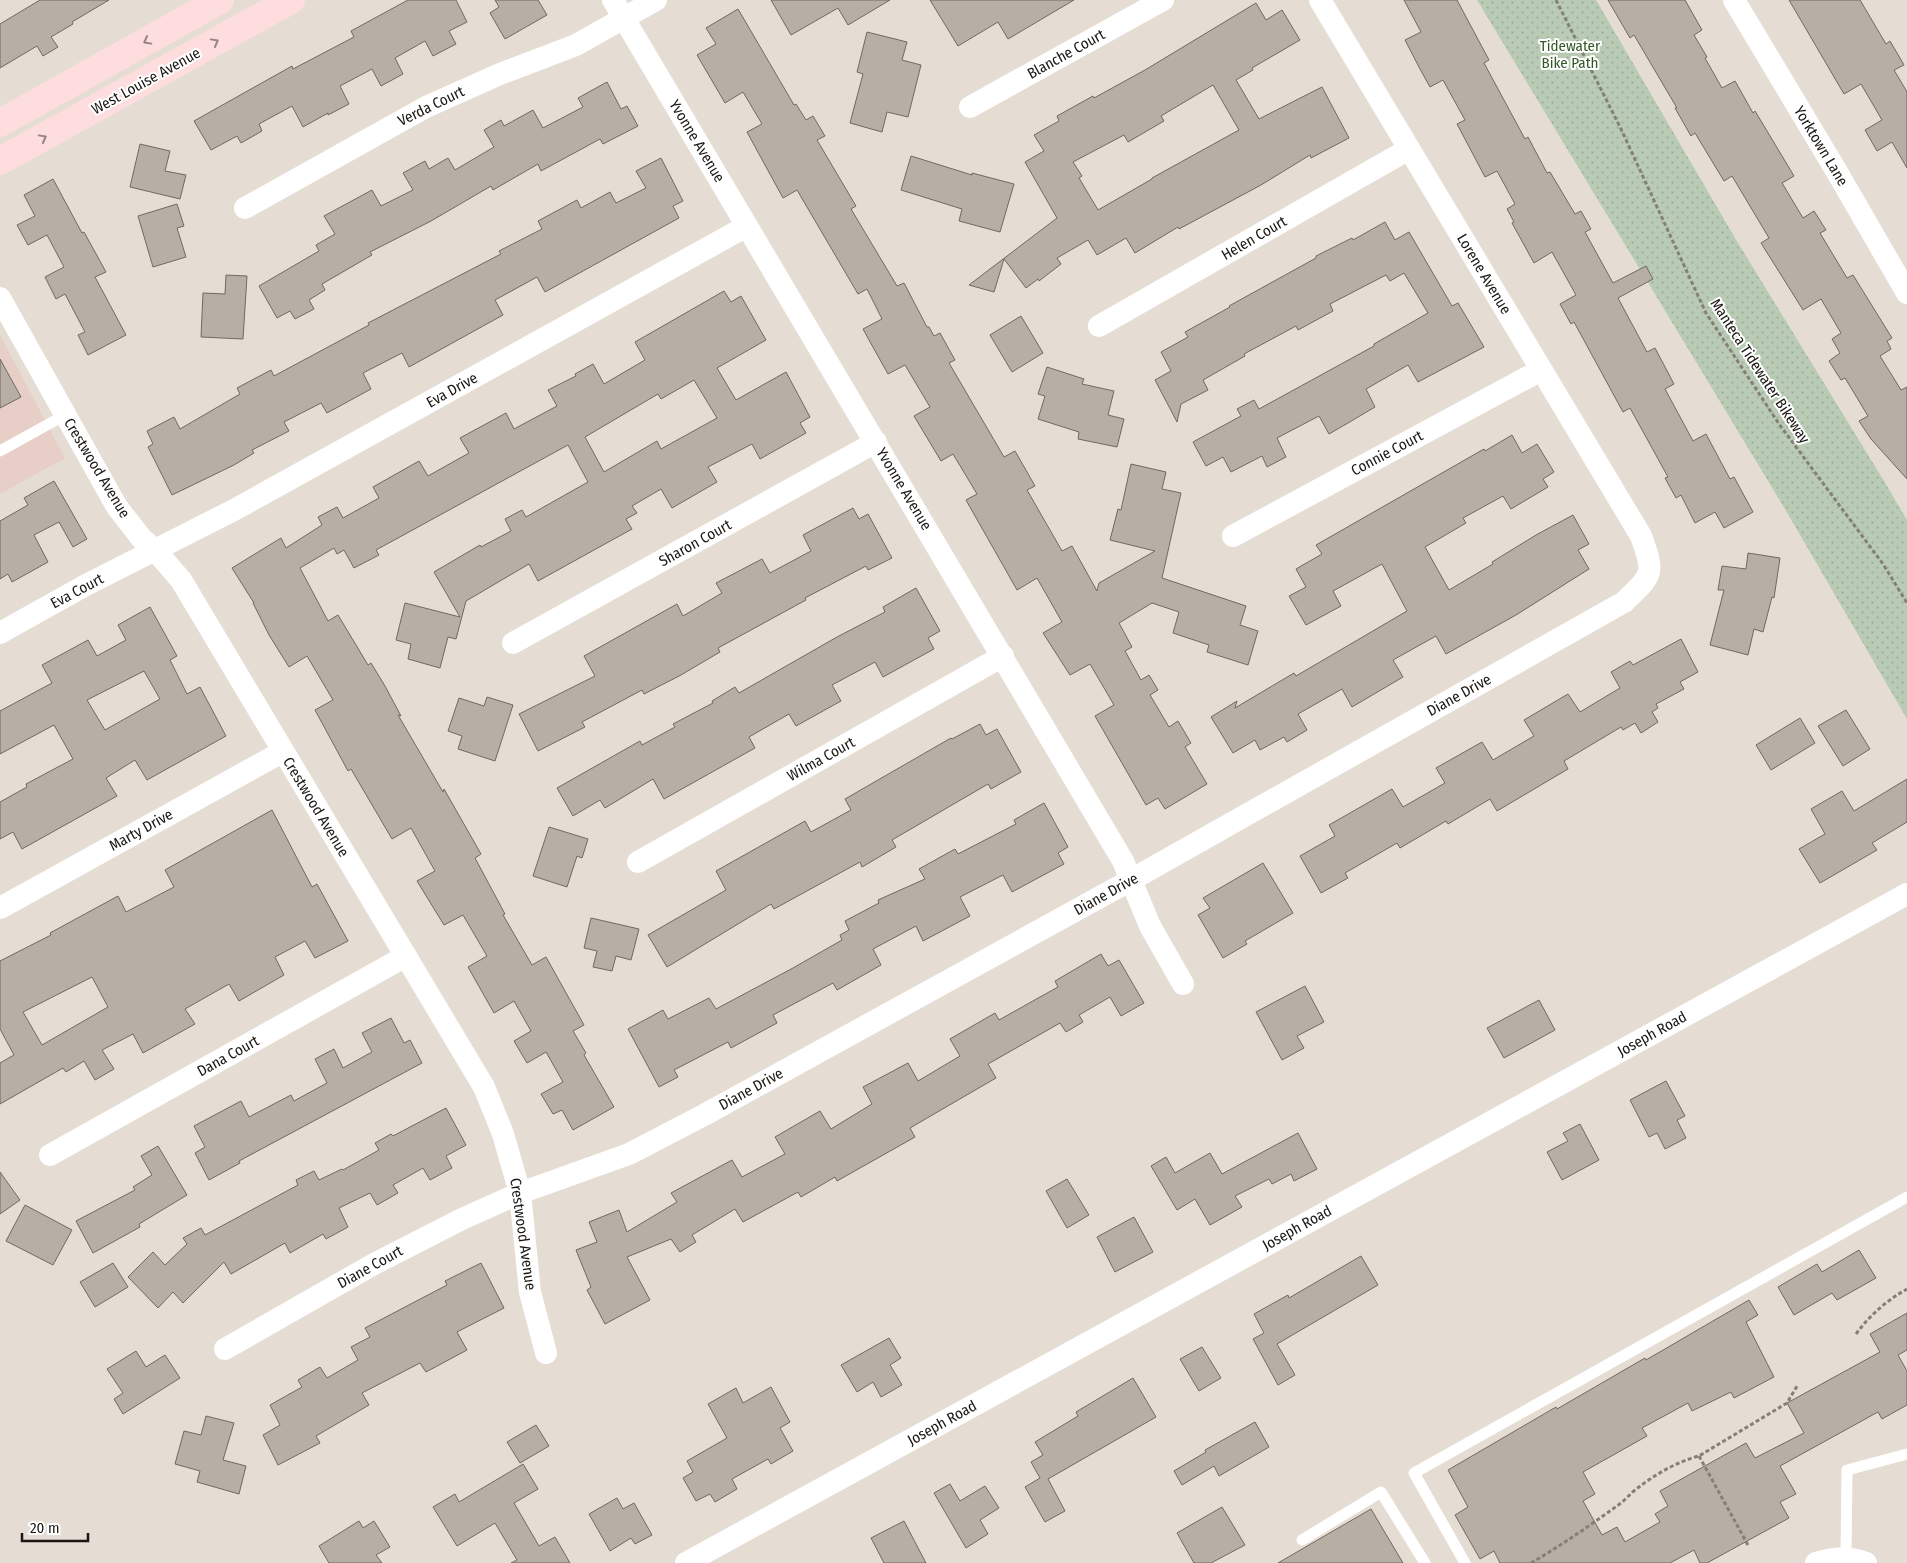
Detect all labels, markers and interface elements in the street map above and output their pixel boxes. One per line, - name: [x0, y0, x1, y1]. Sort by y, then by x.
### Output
- street label: Blanche Court: [1024, 25, 1108, 83]
- one-way arrow: [143, 35, 152, 45]
- park label: Tidewater Bike Path: [1540, 37, 1601, 72]
- one-way arrow: [210, 38, 219, 48]
- street label: West Louise Avenue: [88, 44, 204, 118]
- street label: Verda Court: [395, 82, 467, 130]
- street label: Yvonne Avenue: [665, 96, 729, 186]
- street label: Yorktown Lane: [1790, 103, 1852, 189]
- one-way arrow: [37, 134, 46, 144]
- street label: Helen Court: [1218, 212, 1290, 264]
- street label: Lorene Avenue: [1453, 231, 1515, 317]
- street label: Manteca Tidewater Bikeway: [1706, 295, 1814, 447]
- street label: Eva Drive: [423, 369, 481, 411]
- street label: Crestwood Avenue: [60, 415, 134, 521]
- street label: Connie Court: [1348, 426, 1426, 479]
- street label: Yvonne Avenue: [872, 444, 936, 534]
- street label: Sharon Court: [656, 516, 734, 570]
- street label: Eva Court: [47, 570, 107, 612]
- street label: Diane Drive: [1424, 670, 1494, 720]
- street label: Wilma Court: [784, 733, 858, 785]
- street label: Crestwood Avenue: [279, 754, 353, 860]
- street label: Marty Drive: [106, 805, 176, 855]
- street label: Diane Drive: [1071, 869, 1141, 919]
- street label: Joseph Road: [1614, 1008, 1690, 1060]
- street label: Dana Court: [194, 1032, 262, 1080]
- street label: Diane Drive: [716, 1064, 786, 1114]
- street label: Crestwood Avenue: [506, 1177, 540, 1291]
- street label: Joseph Road: [1259, 1202, 1335, 1254]
- street label: Diane Court: [334, 1242, 406, 1292]
- street label: Joseph Road: [904, 1397, 980, 1449]
- scale bar: [22, 1510, 89, 1542]
- text: 20 m: [30, 1519, 60, 1537]

